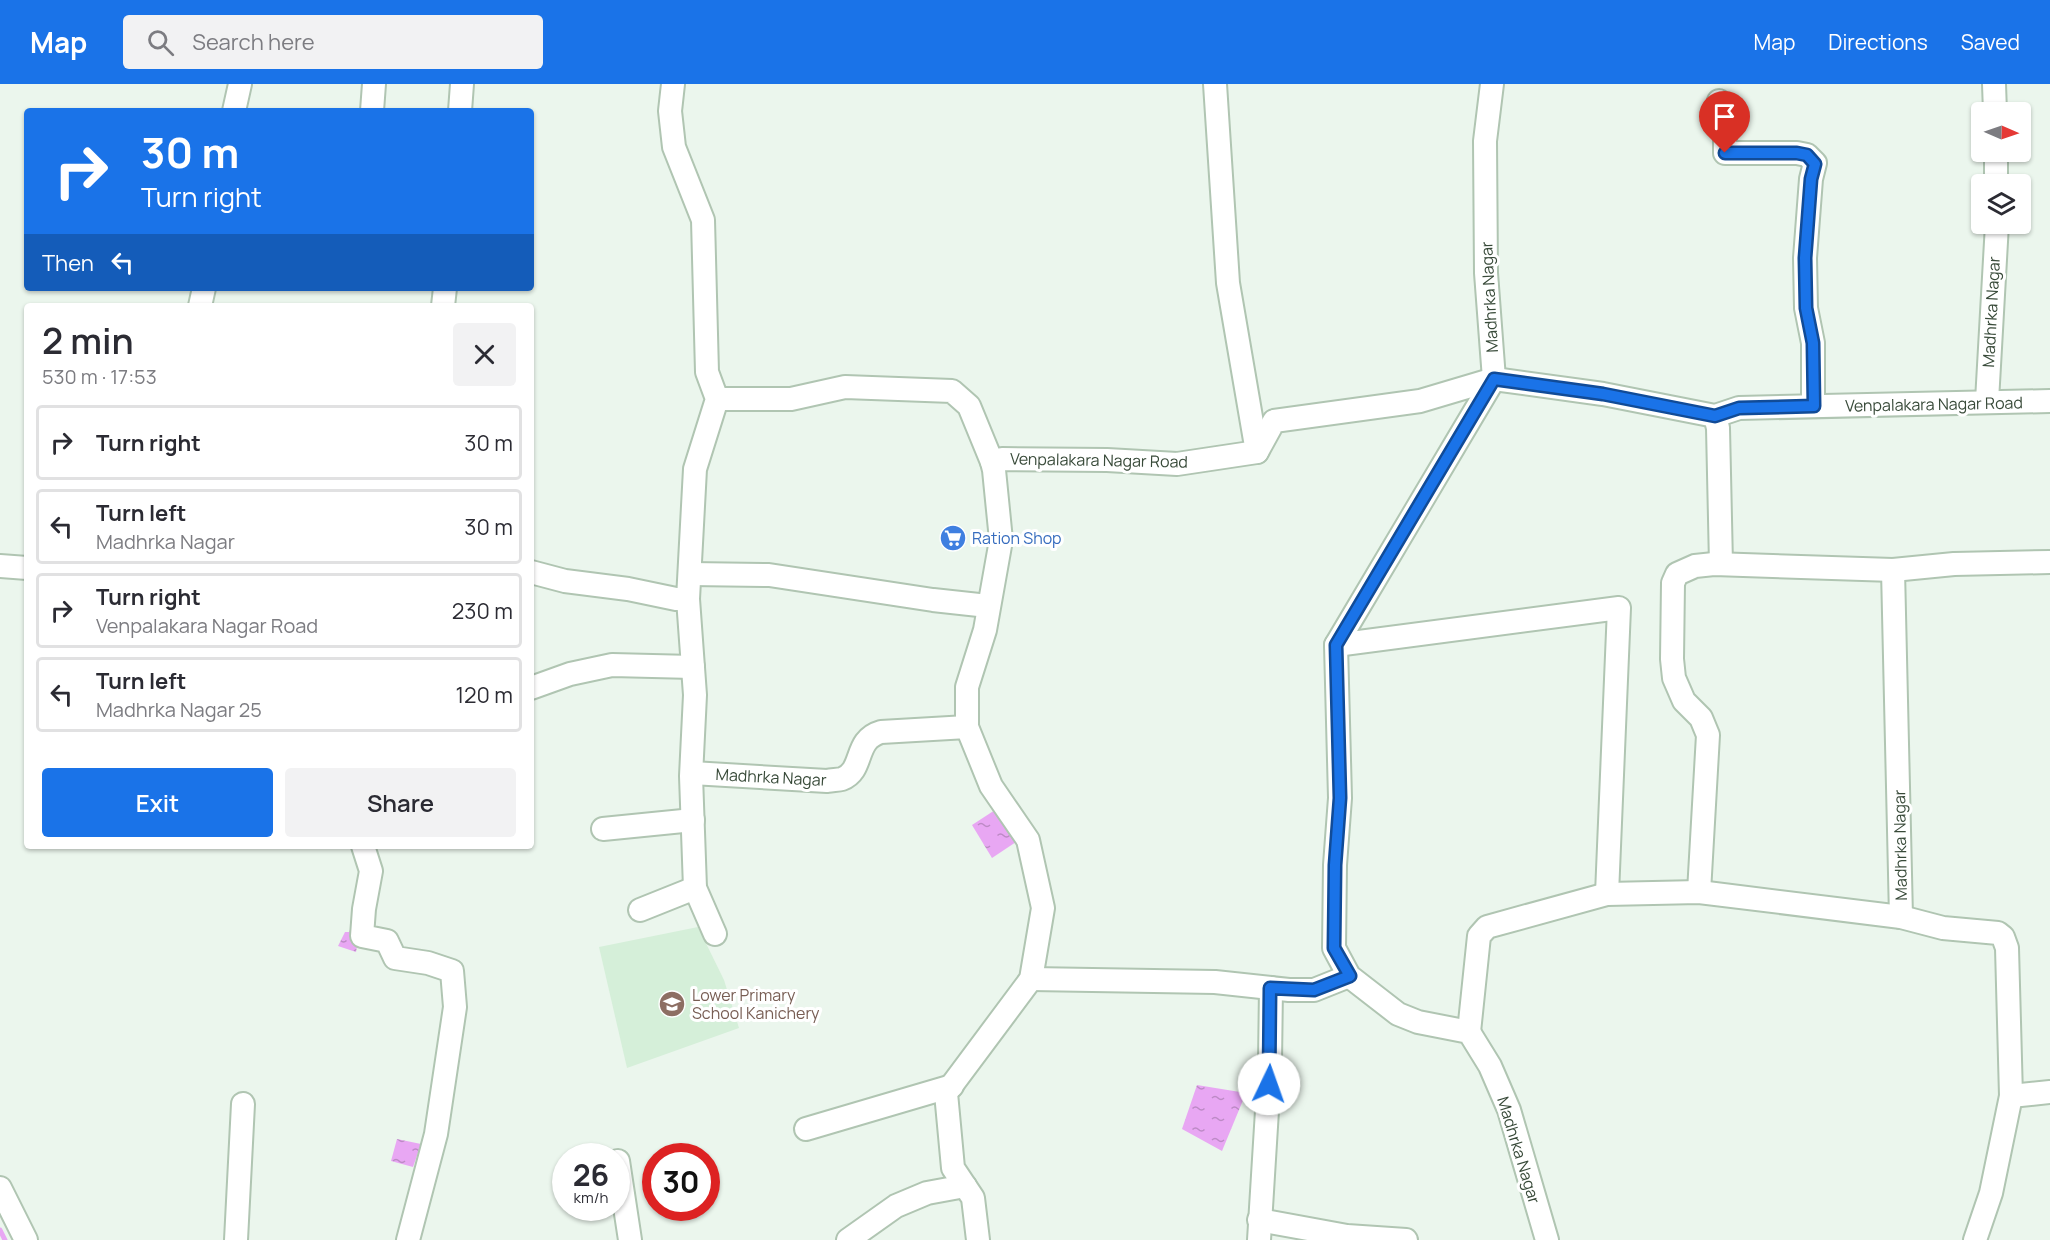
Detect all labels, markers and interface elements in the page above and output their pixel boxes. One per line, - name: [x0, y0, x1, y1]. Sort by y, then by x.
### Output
- search box: [123, 15, 543, 69]
- text: Map: [30, 23, 87, 61]
- icon: search: [144, 26, 177, 59]
- text: Search here: [192, 27, 315, 57]
- text: Map: [1754, 28, 1795, 56]
- text: Directions: [1828, 28, 1928, 56]
- text: Saved: [1961, 28, 2020, 56]
- pin: [1699, 91, 1750, 153]
- icon: arrive: [1708, 100, 1741, 133]
- north arrow: [1971, 102, 2031, 162]
- map controls: [1971, 102, 2031, 234]
- text: 30 m: [141, 123, 239, 181]
- icon: right: [42, 132, 120, 210]
- button: layers: [1971, 174, 2031, 234]
- text: Turn right: [141, 178, 262, 215]
- street label: Madhrka Nagar: [1475, 241, 1503, 353]
- icon: left: [106, 246, 139, 279]
- text: Then: [42, 248, 94, 278]
- street label: Madhrka Nagar: [1977, 256, 2005, 368]
- text: 2 min: [42, 316, 134, 365]
- button: close: [453, 323, 516, 386]
- text: 530 m · 17:53: [42, 363, 157, 390]
- street label: Venpalakara Nagar Road: [1845, 391, 2023, 417]
- icon: right: [45, 426, 78, 459]
- text: Turn right: [96, 428, 201, 458]
- text: 30 m: [464, 428, 513, 458]
- street label: Venpalakara Nagar Road: [1010, 447, 1188, 473]
- text: Turn left: [96, 498, 186, 528]
- icon: left: [45, 510, 78, 543]
- text: 30 m: [464, 512, 513, 542]
- supermarket icon: Ration Shop: [938, 523, 968, 553]
- place label: Ration Shop: [972, 527, 1062, 549]
- text: Madhrka Nagar: [96, 528, 235, 555]
- text: Turn right: [96, 582, 201, 612]
- icon: right: [45, 594, 78, 627]
- text: 230 m: [452, 596, 513, 626]
- text: Venpalakara Nagar Road: [96, 612, 318, 639]
- text: Turn left: [96, 666, 186, 696]
- icon: left: [45, 678, 78, 711]
- text: 120 m: [455, 680, 513, 710]
- text: Madhrka Nagar 25: [96, 696, 262, 723]
- street label: Madhrka Nagar: [715, 763, 827, 791]
- button: Exit: [42, 768, 273, 837]
- button: Share: [285, 768, 516, 837]
- street label: Madhrka Nagar: [1888, 789, 1912, 901]
- place label: Lower Primary School Kanichery: [692, 984, 820, 1024]
- school or university icon: Lower Primary School Kanichery: [657, 989, 687, 1019]
- position arrow: [1237, 1052, 1301, 1116]
- street label: Madhrka Nagar: [1492, 1094, 1546, 1207]
- speed limit sign: 30: [642, 1143, 720, 1221]
- text: 26: [573, 1154, 609, 1195]
- text: km/h: [574, 1187, 608, 1208]

